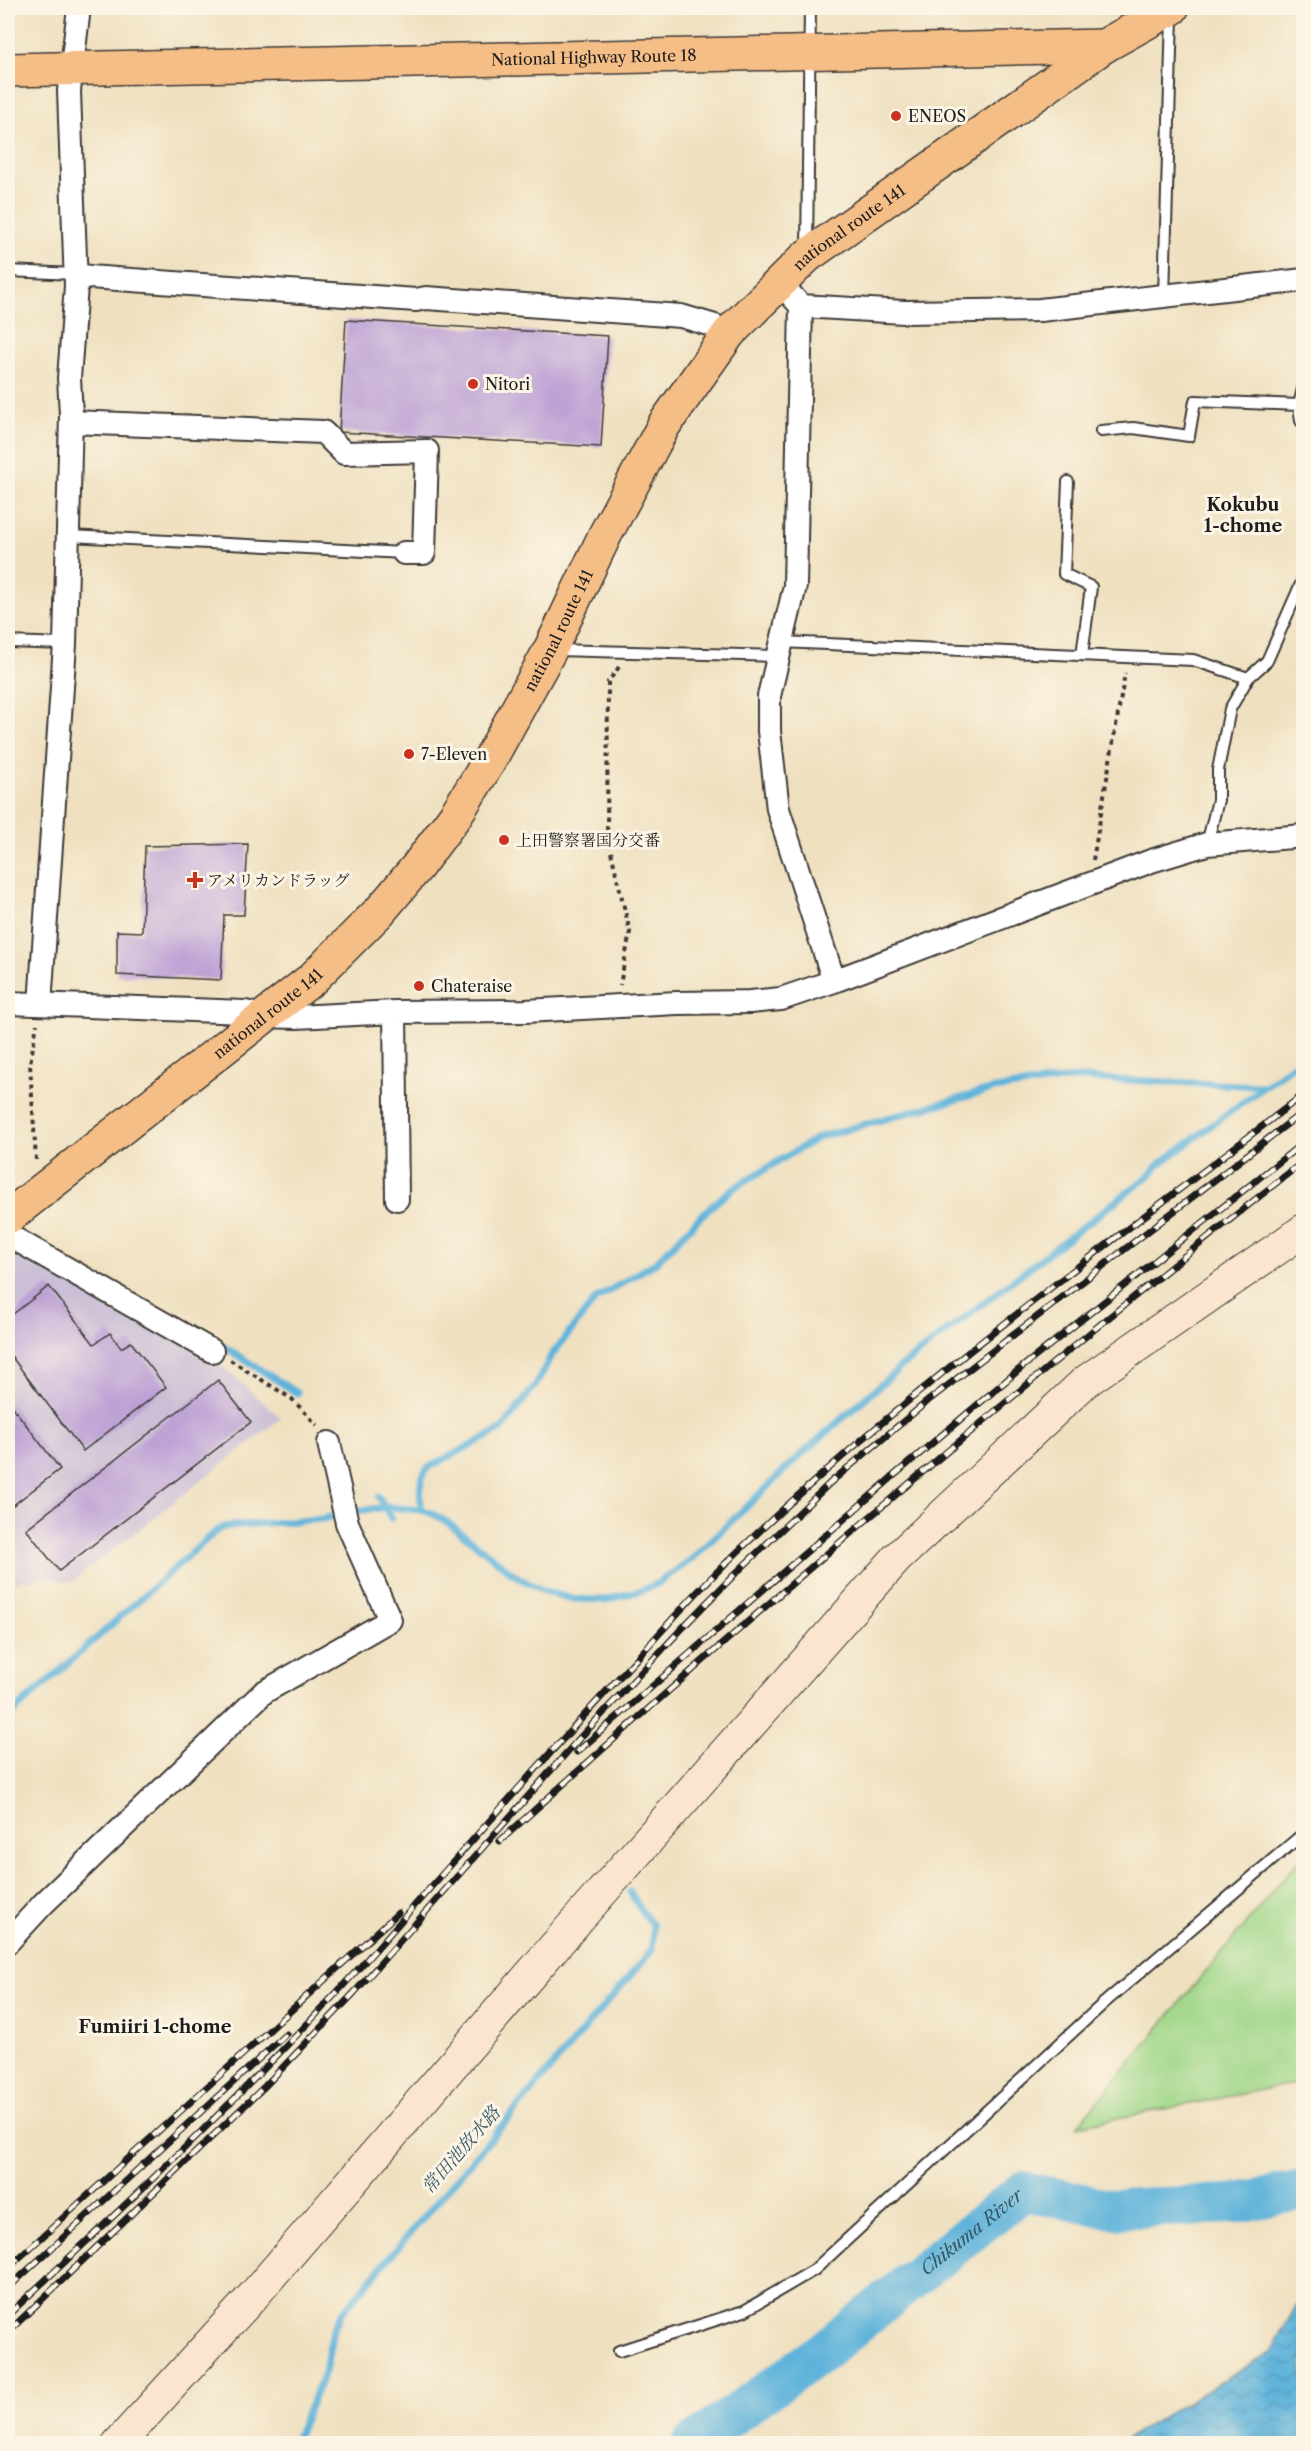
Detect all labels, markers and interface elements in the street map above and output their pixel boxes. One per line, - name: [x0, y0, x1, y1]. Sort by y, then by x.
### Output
- street label: National Highway Route 18: [491, 45, 697, 69]
- place label: ENEOS: [908, 106, 966, 126]
- marker: ENEOS: [889, 109, 903, 123]
- street label: national route 141: [788, 180, 909, 275]
- place label: Nitori: [485, 374, 530, 394]
- marker: Nitori: [466, 377, 480, 391]
- district label: Kokubu 1-chome: [1204, 494, 1282, 537]
- street label: national route 141: [519, 566, 597, 695]
- place label: 7-Eleven: [421, 744, 487, 764]
- marker: 7-Eleven: [402, 747, 416, 761]
- place label: 上田警察署国分交番: [516, 830, 660, 850]
- marker: 上田警察署国分交番: [497, 833, 511, 847]
- place label: アメリカンドラッグ: [207, 870, 350, 890]
- marker: アメリカンドラッグ: [188, 873, 202, 887]
- street label: national route 141: [209, 964, 327, 1063]
- place label: Chateraise: [431, 976, 512, 996]
- marker: Chateraise: [412, 979, 426, 993]
- district label: Fumiiri 1-chome: [78, 2016, 232, 2038]
- water label: 常田池放水路: [417, 2101, 506, 2198]
- water label: Chikuma River: [916, 2183, 1029, 2280]

